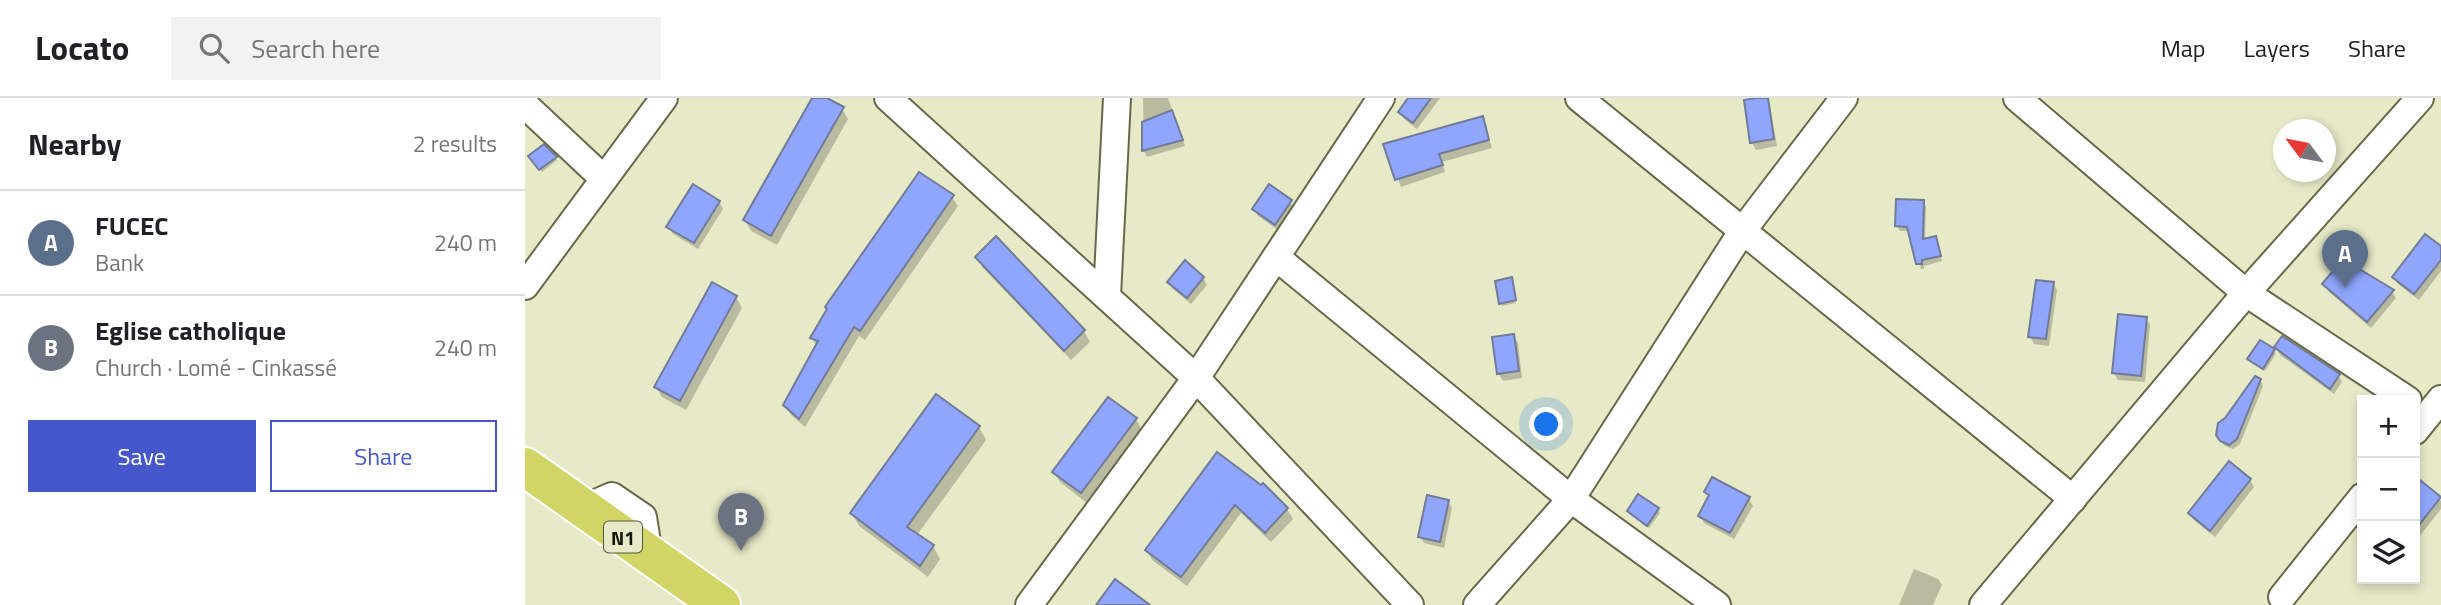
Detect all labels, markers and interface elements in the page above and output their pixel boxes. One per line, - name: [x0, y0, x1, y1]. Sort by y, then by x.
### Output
- search box: [171, 17, 661, 80]
- text: Locato: [35, 23, 129, 73]
- icon: search: [195, 29, 233, 67]
- text: Search here: [251, 29, 380, 68]
- text: Map: [2161, 30, 2206, 66]
- text: Layers: [2244, 30, 2310, 66]
- text: Share: [2348, 30, 2406, 66]
- north arrow: [2273, 119, 2336, 182]
- text: Nearby: [28, 121, 121, 167]
- text: 2 results: [413, 126, 497, 161]
- text: FUCEC: [95, 206, 168, 245]
- text: A: [44, 225, 58, 260]
- text: 240 m: [434, 225, 497, 260]
- pin: A: [2322, 230, 2368, 288]
- text: Bank: [95, 245, 144, 280]
- text: Eglise catholique: [95, 311, 286, 350]
- text: B: [44, 330, 58, 365]
- text: 240 m: [434, 330, 497, 365]
- text: Church · Lomé - Cinkassé: [95, 350, 337, 385]
- map controls: [2357, 395, 2420, 584]
- button: +: [2357, 395, 2420, 458]
- your location: [1529, 407, 1563, 441]
- button: Save: [28, 420, 256, 492]
- button: Share: [270, 420, 497, 492]
- button: −: [2357, 458, 2420, 521]
- pin: B: [718, 493, 764, 551]
- button: layers: [2357, 521, 2420, 584]
- road number: N1: [604, 522, 642, 552]

